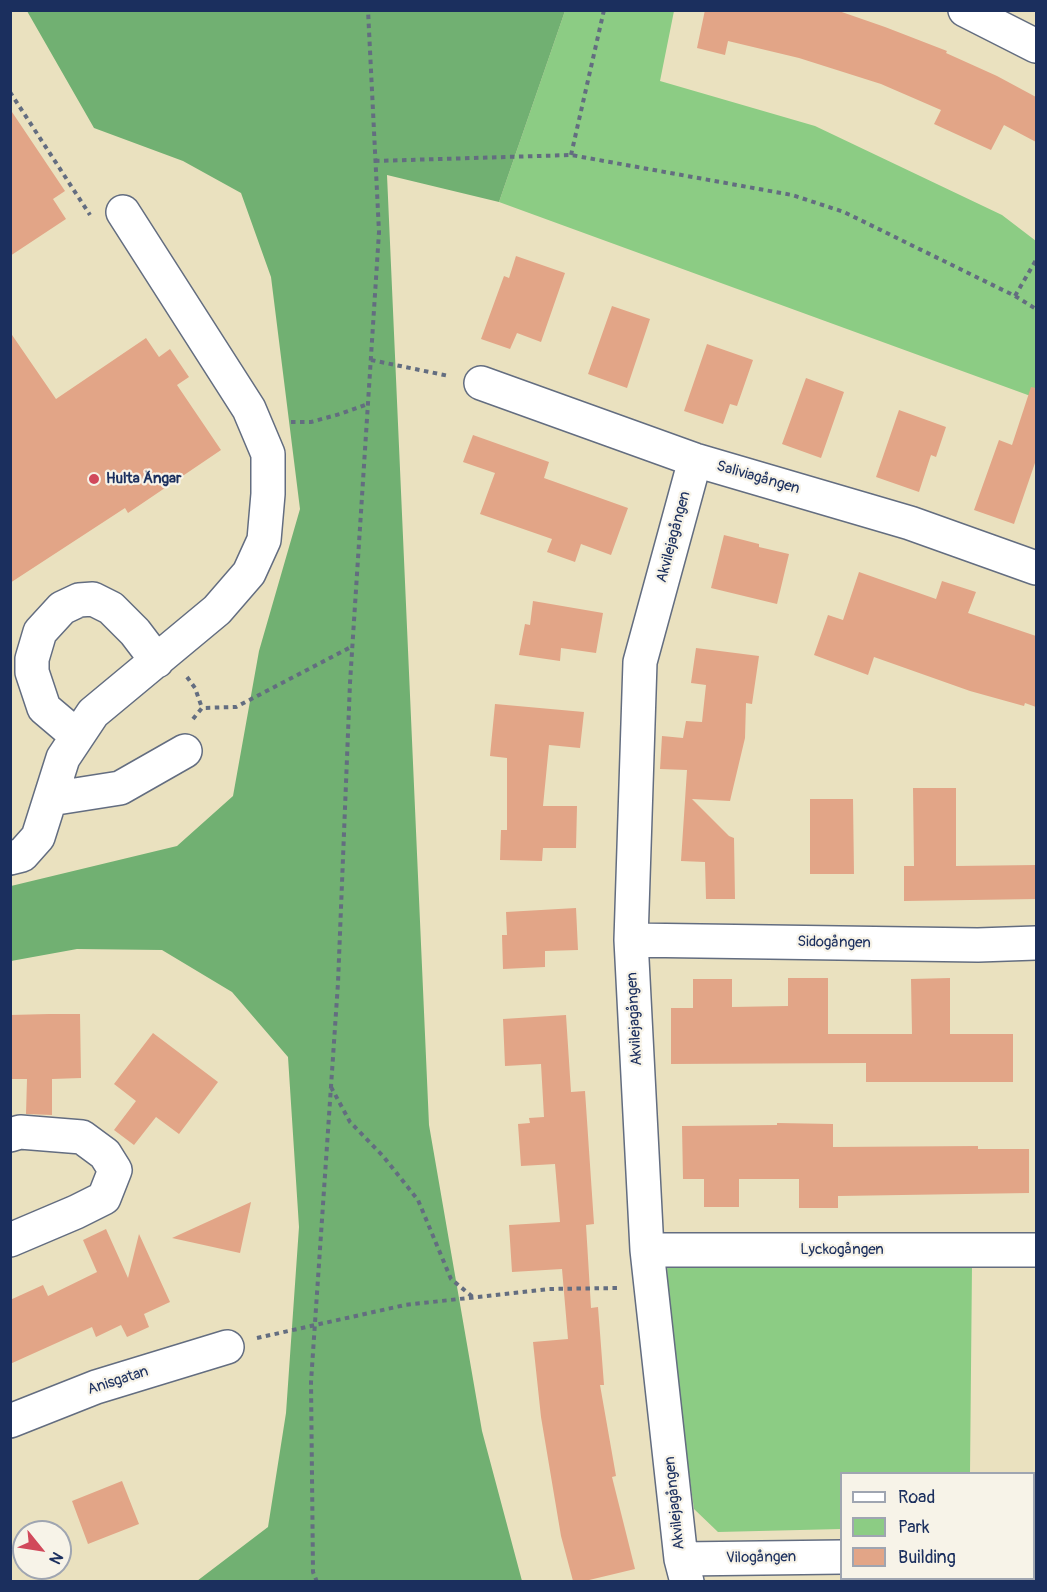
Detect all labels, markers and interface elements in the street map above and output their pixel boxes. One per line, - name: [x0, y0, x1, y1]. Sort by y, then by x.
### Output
- street label: Saliviagången: [714, 458, 802, 498]
- place label: Hulta Ängar: [106, 470, 181, 488]
- marker: Hulta Ängar: [87, 472, 101, 486]
- street label: Akvilejagången: [653, 489, 695, 585]
- street label: Sidogången: [797, 933, 871, 953]
- street label: Akvilejagången: [624, 972, 646, 1066]
- street label: Lyckogången: [800, 1241, 884, 1259]
- street label: Anisgatan: [85, 1363, 151, 1399]
- street label: Akvilejagången: [661, 1455, 689, 1551]
- legend: [840, 1472, 1035, 1580]
- text: Road: [898, 1486, 935, 1509]
- text: Park: [898, 1516, 930, 1539]
- north arrow: [12, 1520, 72, 1580]
- text: Building: [898, 1546, 956, 1569]
- text: N: [44, 1548, 67, 1568]
- street label: Vilogången: [726, 1548, 796, 1568]

